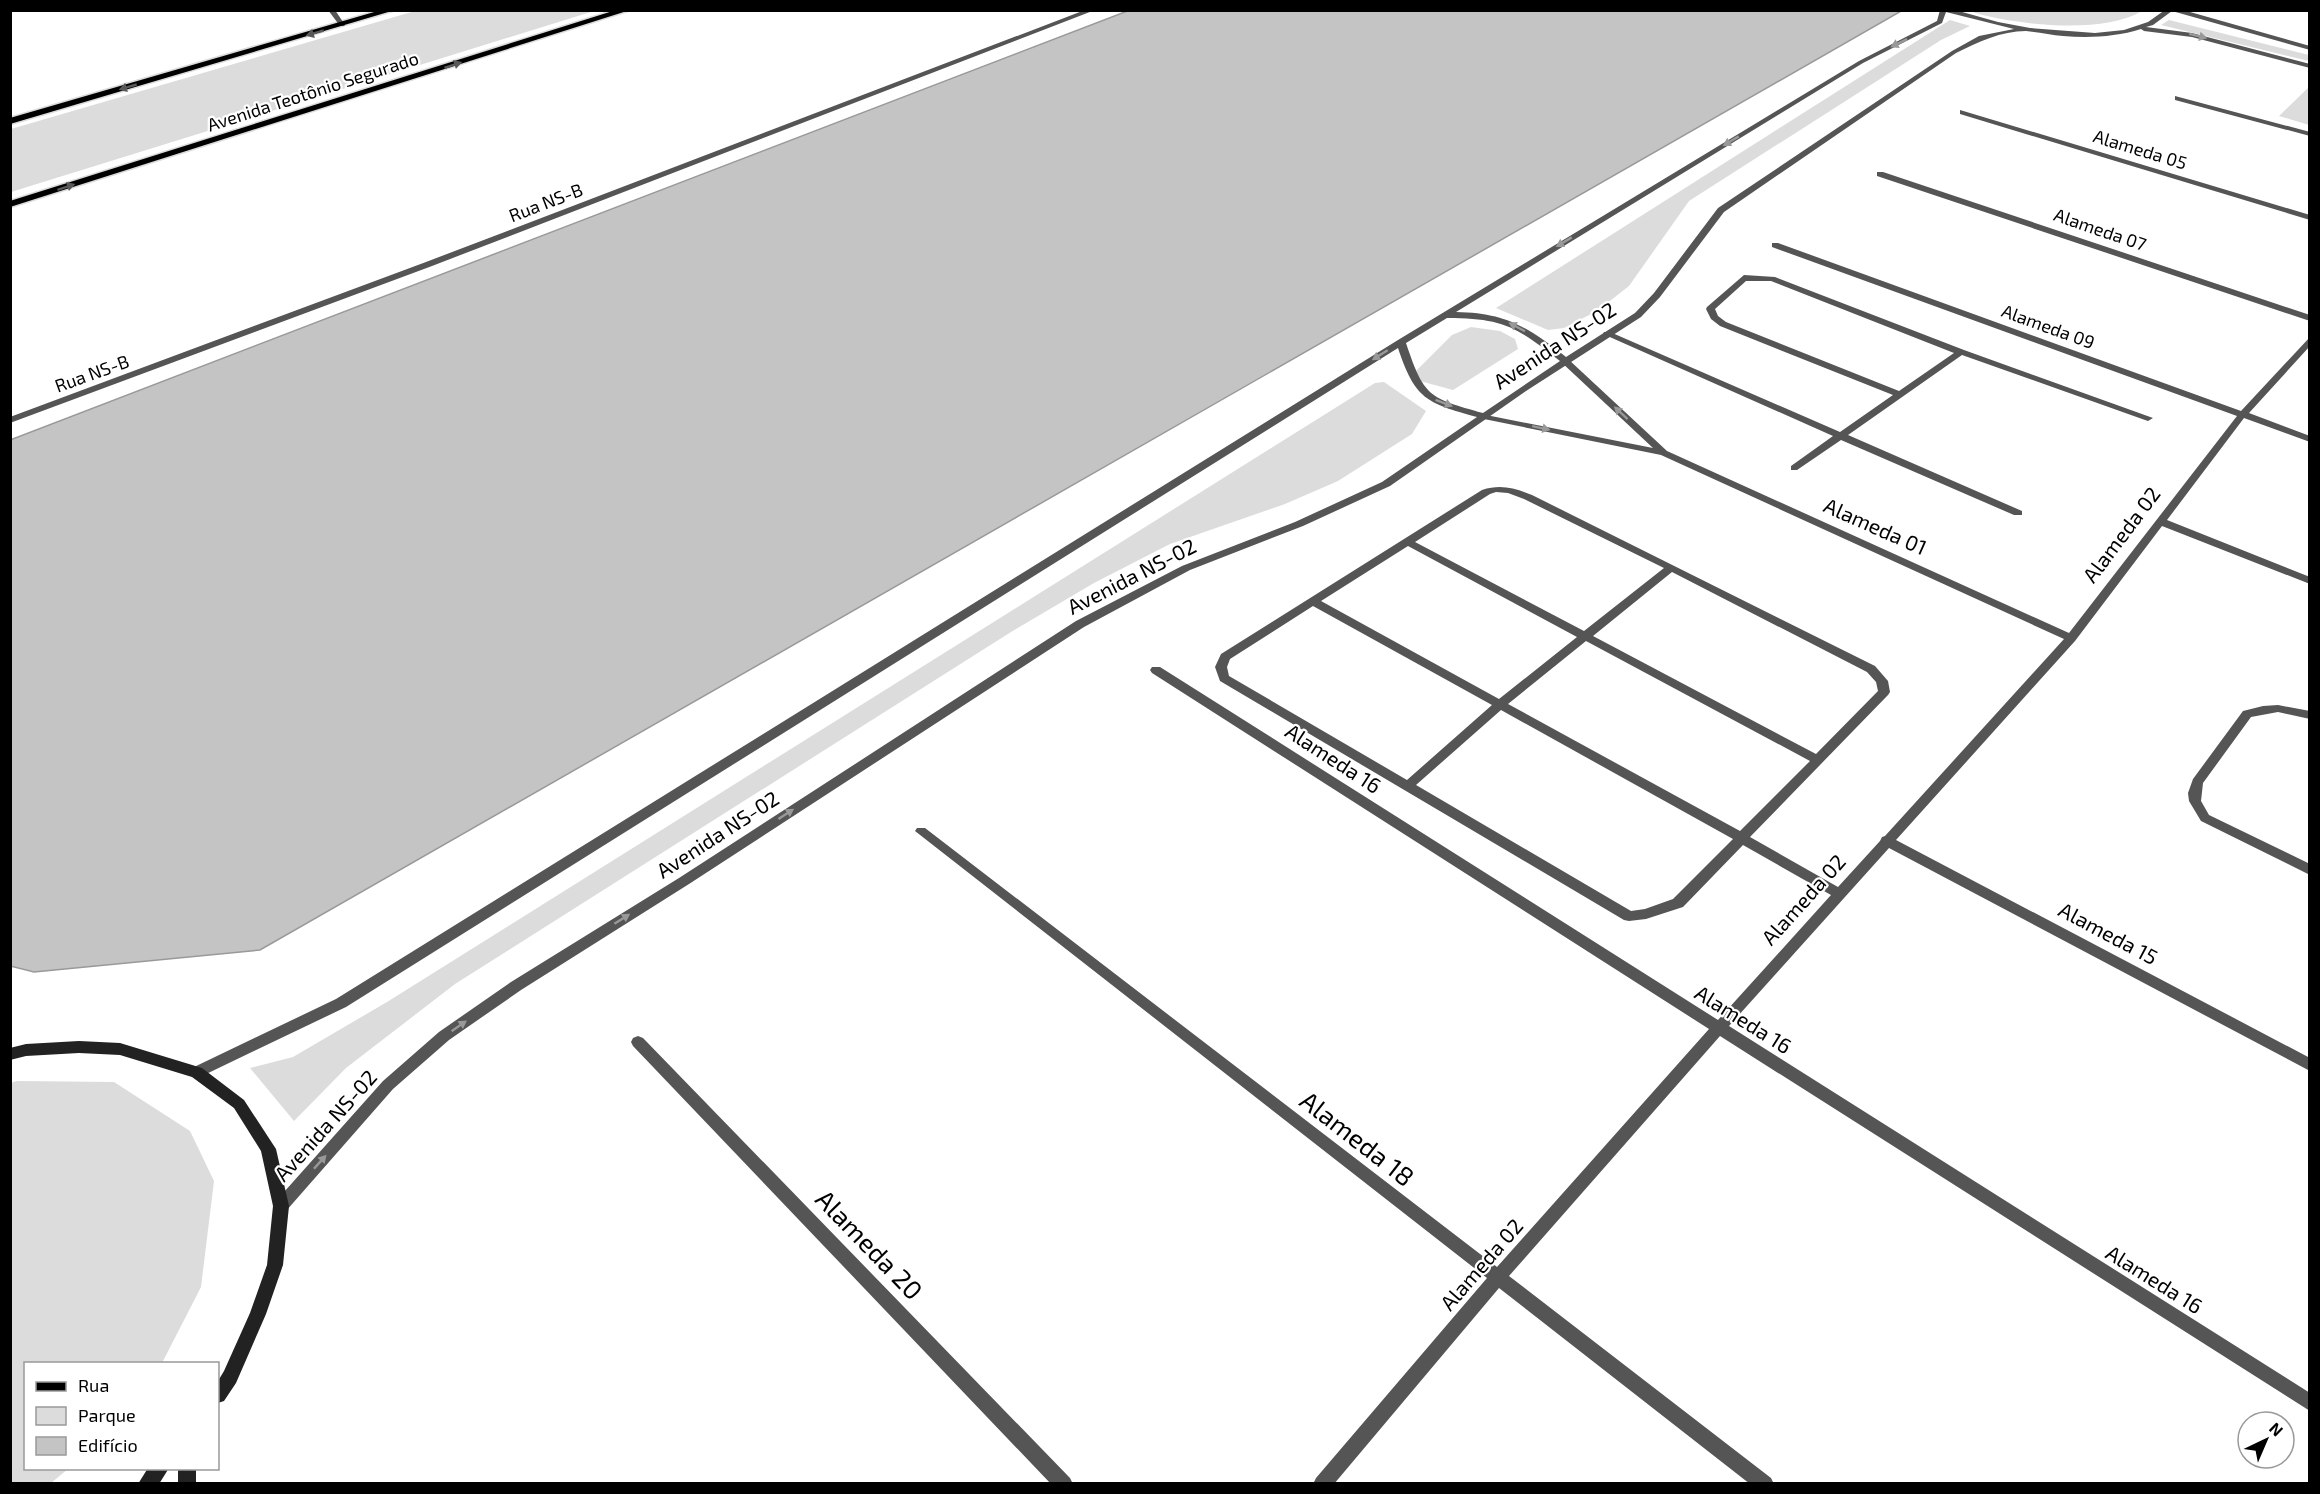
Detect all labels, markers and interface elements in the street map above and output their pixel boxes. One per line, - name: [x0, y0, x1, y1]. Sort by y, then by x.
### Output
- one-way arrow: [306, 29, 324, 38]
- one-way arrow: [2189, 32, 2207, 42]
- one-way arrow: [1891, 38, 1908, 47]
- street label: Avenida Teotônio Segurado: [204, 46, 421, 136]
- one-way arrow: [444, 60, 462, 69]
- one-way arrow: [118, 83, 136, 92]
- street label: Alameda 05: [2091, 124, 2190, 174]
- one-way arrow: [1723, 135, 1739, 146]
- street label: Rua NS-B: [506, 178, 586, 226]
- one-way arrow: [57, 182, 75, 191]
- street label: Alameda 07: [2051, 203, 2149, 255]
- one-way arrow: [1556, 237, 1572, 248]
- street label: Avenida NS-02: [1488, 296, 1620, 394]
- street label: Alameda 09: [1999, 299, 2098, 353]
- one-way arrow: [1509, 322, 1526, 332]
- street label: Rua NS-B: [52, 350, 132, 397]
- one-way arrow: [1372, 350, 1388, 361]
- one-way arrow: [1435, 399, 1453, 409]
- one-way arrow: [1613, 406, 1628, 420]
- one-way arrow: [1532, 424, 1551, 433]
- street label: Alameda 02: [2077, 481, 2165, 587]
- street label: Alameda 01: [1820, 492, 1931, 559]
- street label: Avenida NS-02: [1063, 533, 1200, 619]
- street label: Alameda 16: [1281, 718, 1386, 798]
- street label: Avenida NS-02: [651, 785, 783, 883]
- one-way arrow: [778, 809, 794, 820]
- street label: Alameda 02: [1756, 849, 1850, 949]
- street label: Alameda 15: [2055, 896, 2162, 969]
- one-way arrow: [614, 914, 630, 925]
- street label: Alameda 16: [1691, 979, 1797, 1058]
- one-way arrow: [450, 1020, 466, 1032]
- street label: Avenida NS-02: [268, 1064, 381, 1186]
- street label: Alameda 18: [1295, 1084, 1421, 1192]
- one-way arrow: [313, 1155, 326, 1170]
- street label: Alameda 20: [810, 1183, 930, 1305]
- street label: Alameda 02: [1434, 1213, 1527, 1315]
- street label: Alameda 16: [2102, 1239, 2208, 1318]
- legend: [24, 1362, 219, 1470]
- text: Rua: [78, 1374, 109, 1396]
- text: Parque: [78, 1404, 136, 1426]
- north arrow: [2236, 1410, 2296, 1470]
- text: N: [2266, 1418, 2288, 1440]
- text: Edifício: [78, 1434, 138, 1456]

